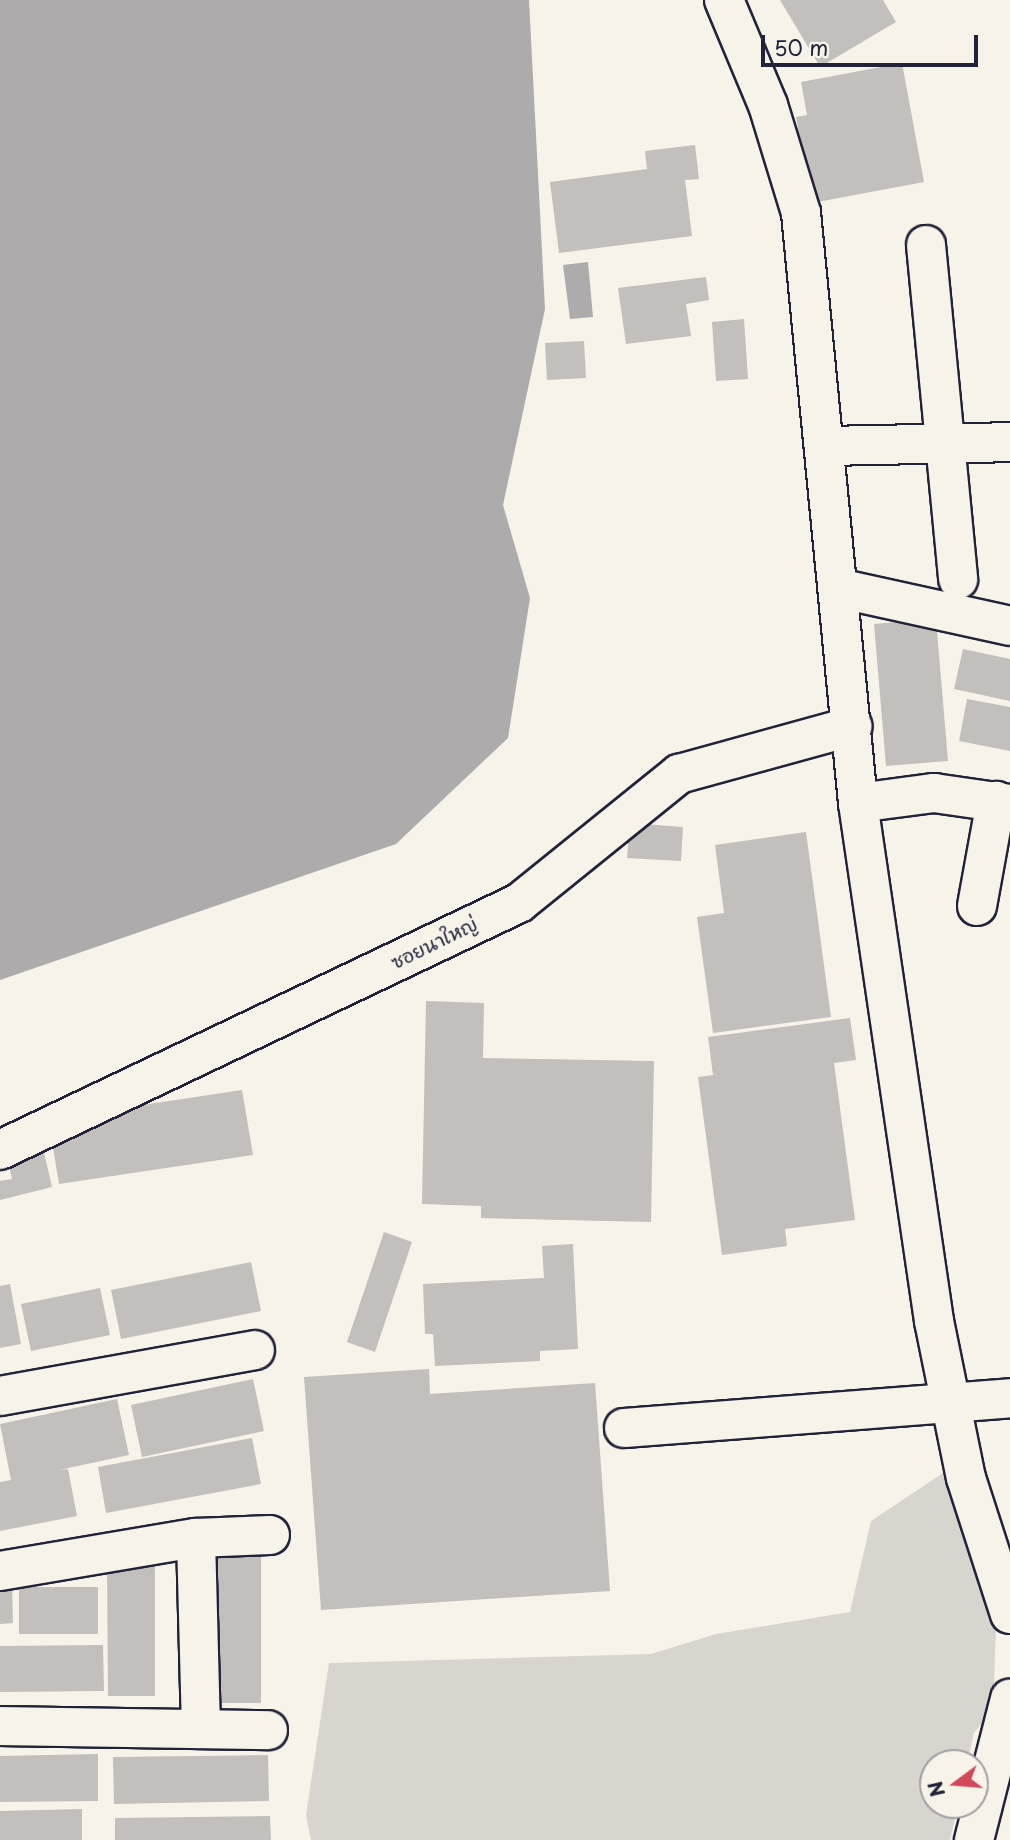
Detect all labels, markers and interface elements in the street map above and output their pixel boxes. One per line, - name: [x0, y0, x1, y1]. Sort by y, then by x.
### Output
- scale bar: [765, 21, 982, 65]
- text: 50 m: [774, 31, 828, 63]
- street label: ซอยนาใหญ่: [387, 912, 481, 974]
- north arrow: [919, 1749, 989, 1819]
- text: N: [920, 1778, 951, 1800]

